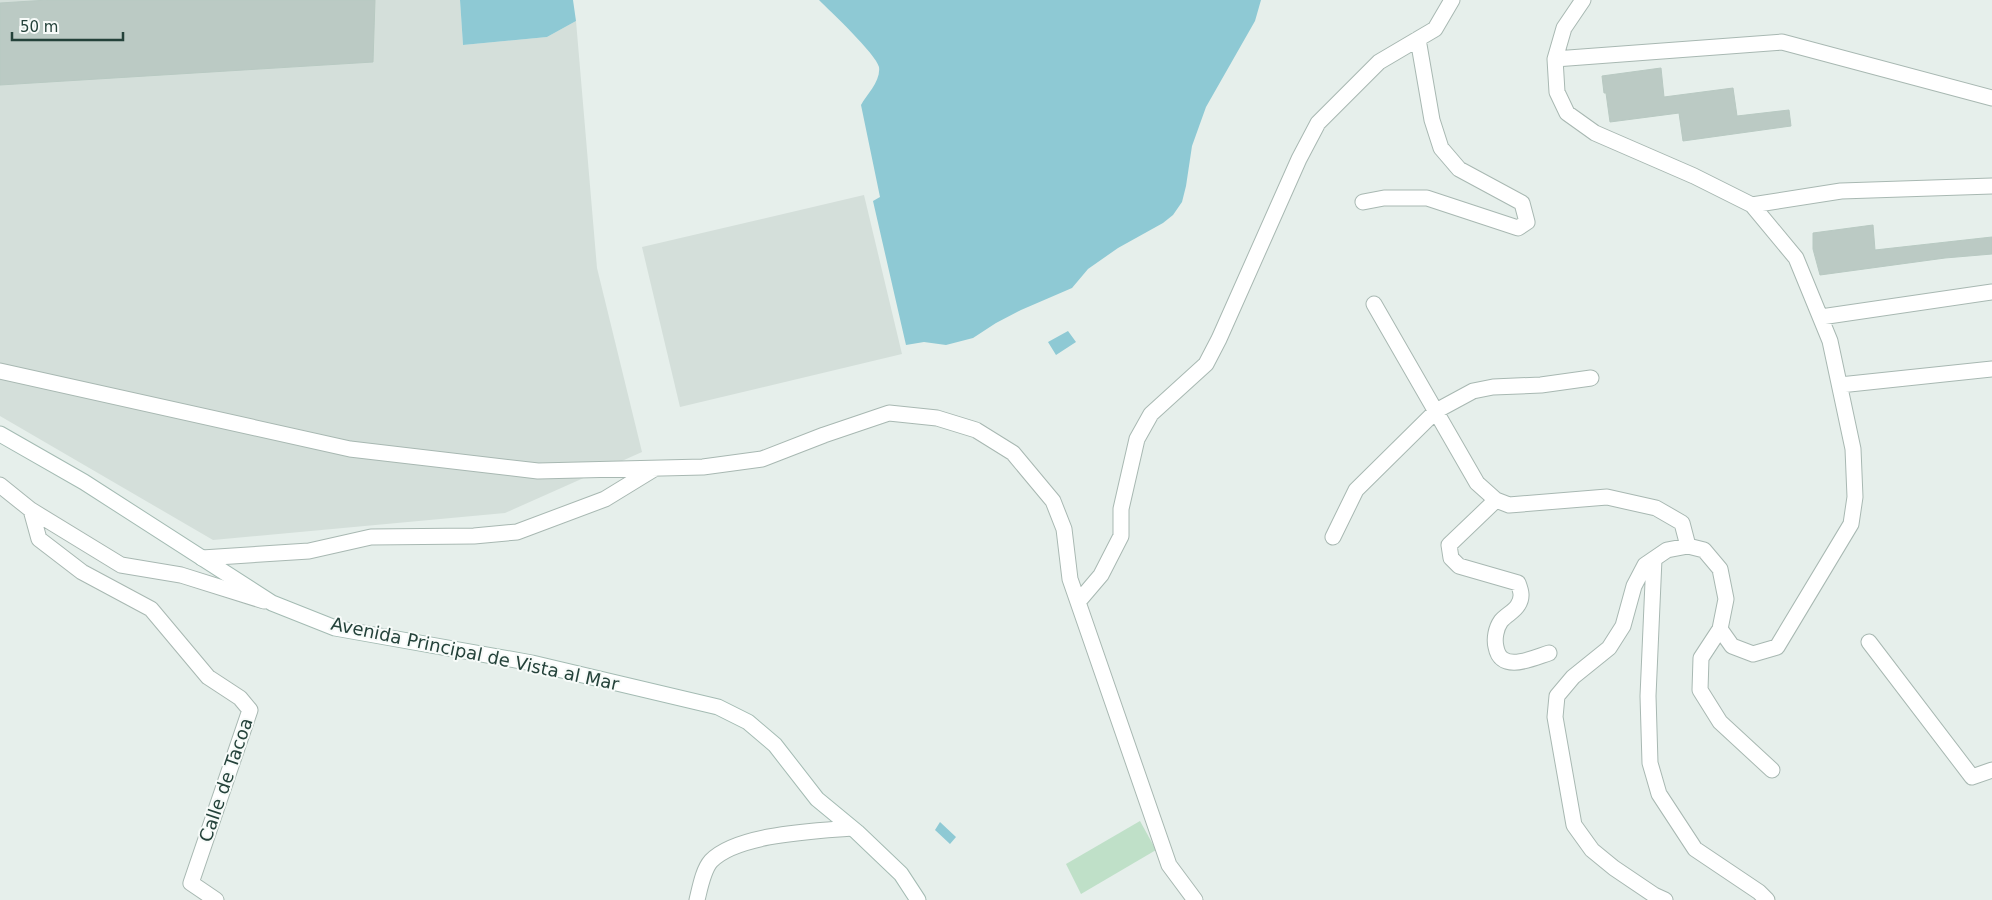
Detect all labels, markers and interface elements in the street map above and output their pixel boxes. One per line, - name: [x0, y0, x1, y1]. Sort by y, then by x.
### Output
- scale bar: [12, 10, 124, 42]
- text: 50 m: [20, 18, 58, 36]
- street label: Avenida Principal de Vista al Mar: [329, 613, 622, 694]
- street label: Calle de Tacoa: [195, 715, 257, 845]

